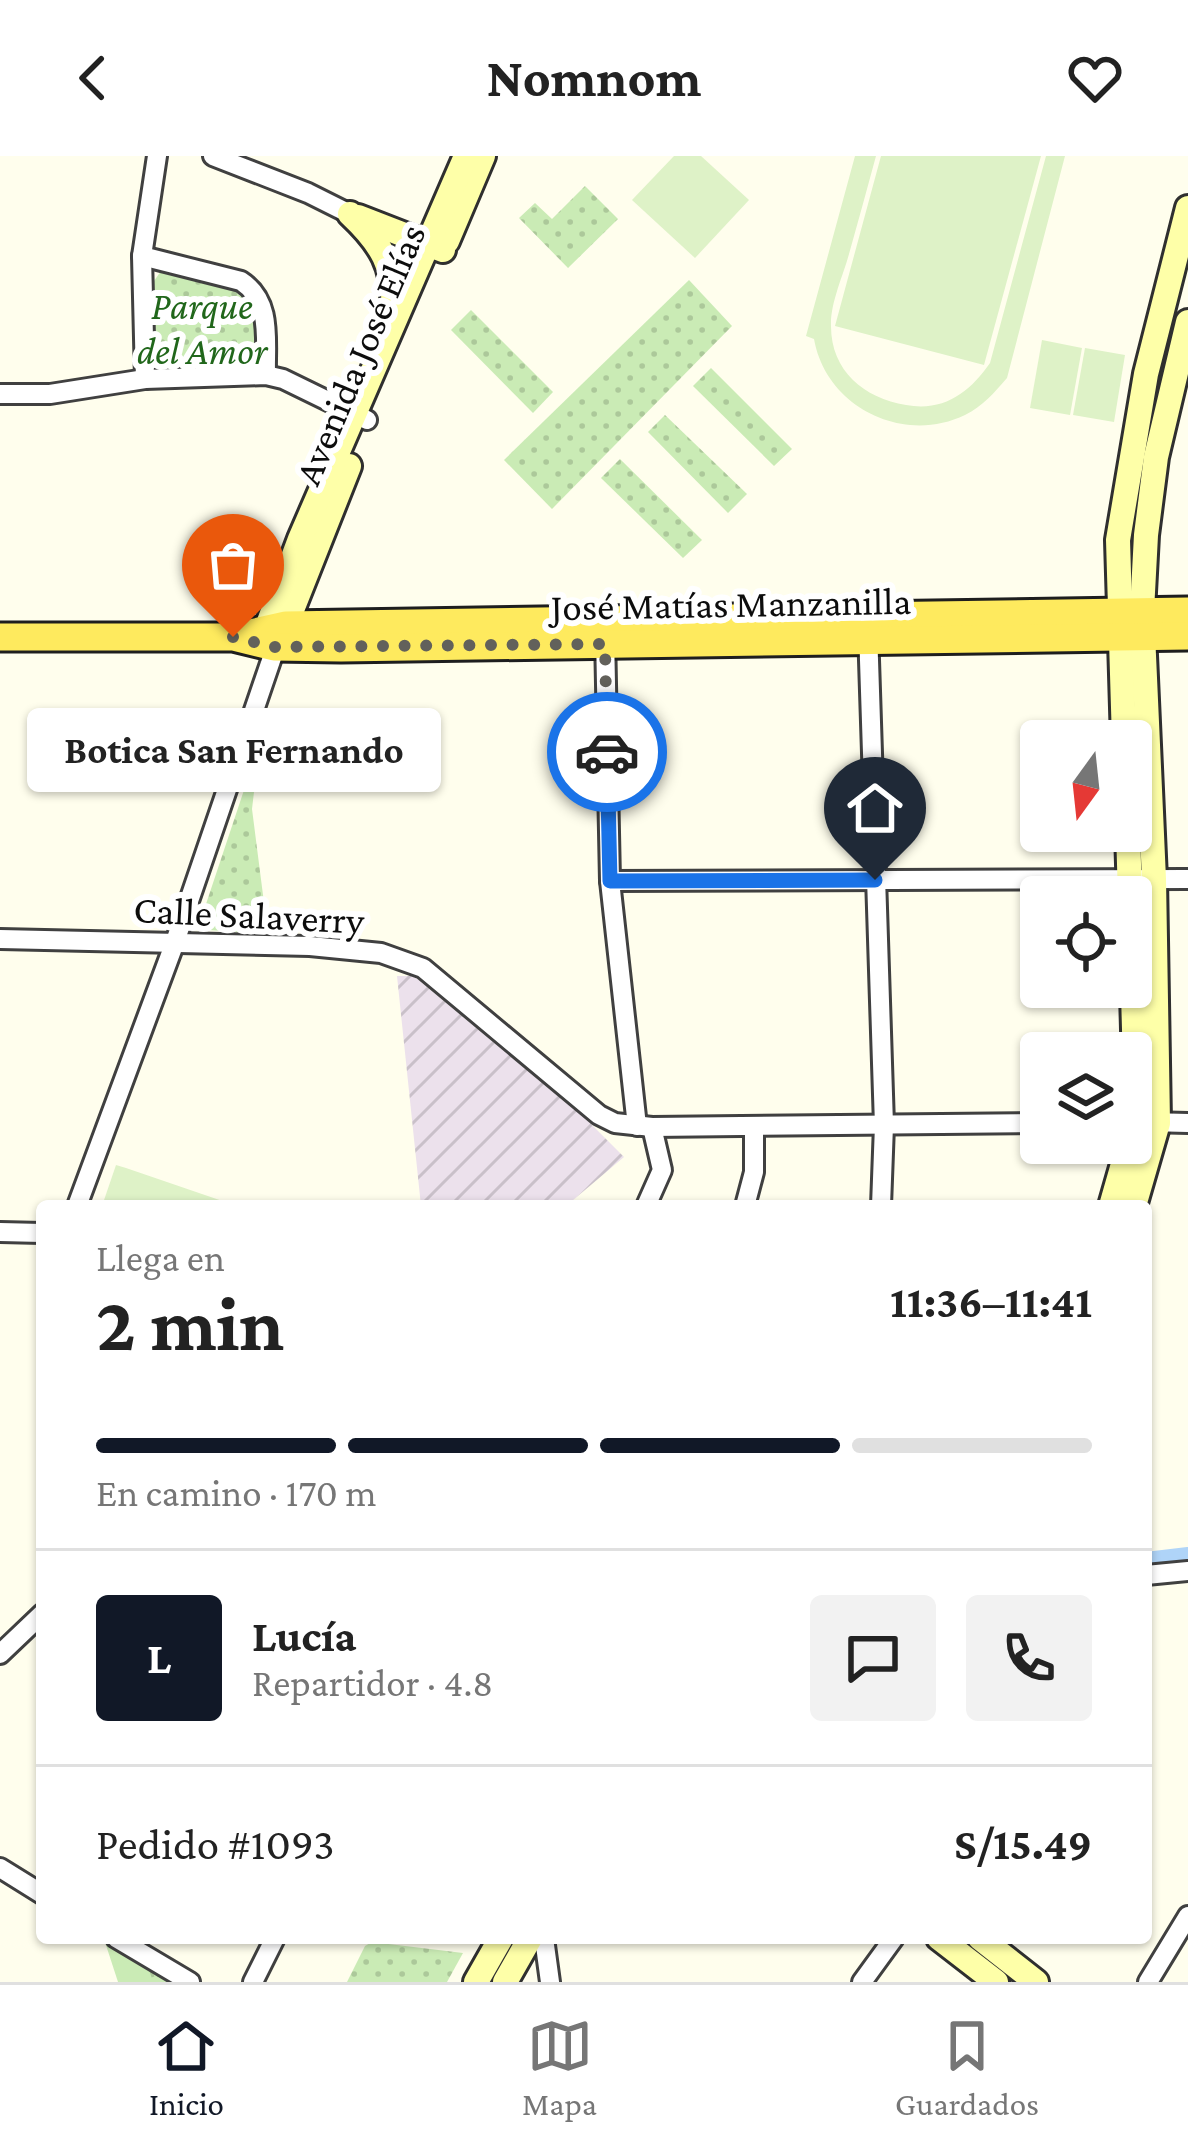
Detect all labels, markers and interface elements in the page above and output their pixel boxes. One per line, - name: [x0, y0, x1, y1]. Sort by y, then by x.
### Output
- icon: back: [60, 45, 126, 111]
- icon: heart: [1062, 45, 1128, 111]
- text: Nomnom: [487, 48, 701, 108]
- street label: Avenida José Elías: [285, 217, 434, 491]
- park label: Parque del Amor: [137, 284, 269, 372]
- pin: [182, 514, 284, 637]
- icon: bag: [200, 532, 266, 598]
- street label: José Matías Manzanilla: [547, 579, 912, 628]
- courier: [547, 692, 667, 812]
- callout: Botica San Fernando: [26, 709, 440, 793]
- icon: car: [574, 719, 640, 785]
- north arrow: [1020, 720, 1152, 852]
- map controls: [1020, 720, 1152, 1164]
- text: Botica San Fernando: [64, 728, 404, 771]
- pin: [824, 757, 926, 880]
- icon: home: [842, 775, 908, 841]
- button: locate: [1020, 876, 1152, 1008]
- street label: Calle Salaverry: [133, 887, 366, 943]
- button: layers: [1020, 1032, 1152, 1164]
- text: Llega en: [96, 1236, 225, 1279]
- text: 11:36–11:41: [890, 1277, 1092, 1327]
- text: 2 min: [96, 1280, 284, 1367]
- text: En camino · 170 m: [96, 1471, 377, 1514]
- button: chat: [810, 1595, 936, 1721]
- button: phone: [966, 1595, 1092, 1721]
- text: Lucía: [252, 1611, 356, 1661]
- text: L: [147, 1633, 171, 1683]
- text: Repartidor · 4.8: [252, 1661, 493, 1704]
- text: Pedido #1093: [96, 1819, 335, 1869]
- text: S/15.49: [954, 1819, 1092, 1869]
- tab: Inicio: [149, 2013, 224, 2122]
- tab: Mapa: [522, 2013, 597, 2122]
- tab: Guardados: [895, 2013, 1039, 2122]

